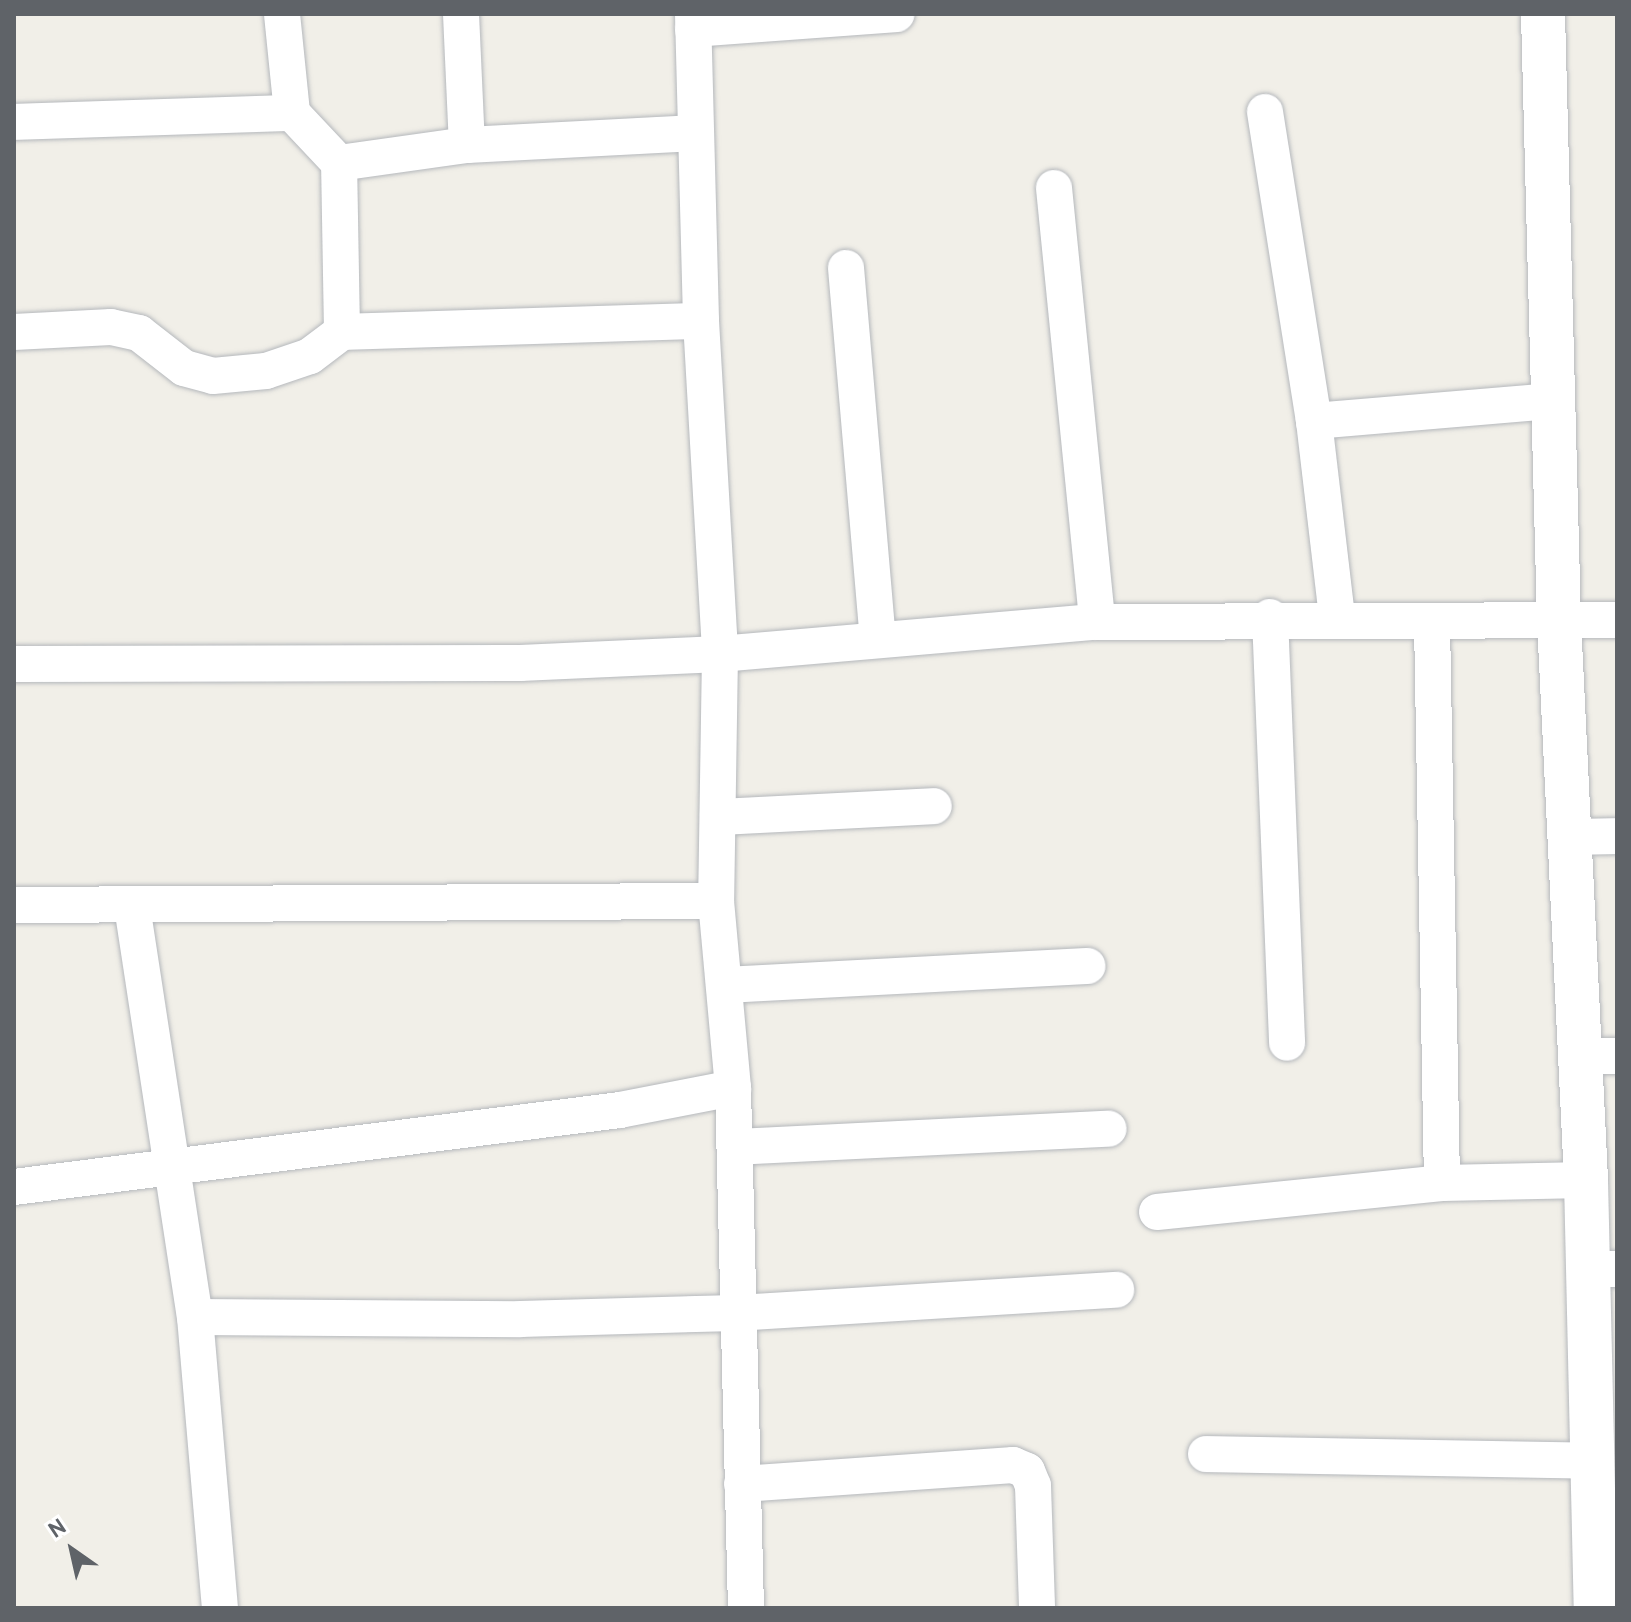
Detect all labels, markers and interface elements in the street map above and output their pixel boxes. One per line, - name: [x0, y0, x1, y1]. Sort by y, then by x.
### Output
- north arrow: [32, 1510, 112, 1590]
- text: N: [44, 1514, 72, 1545]

